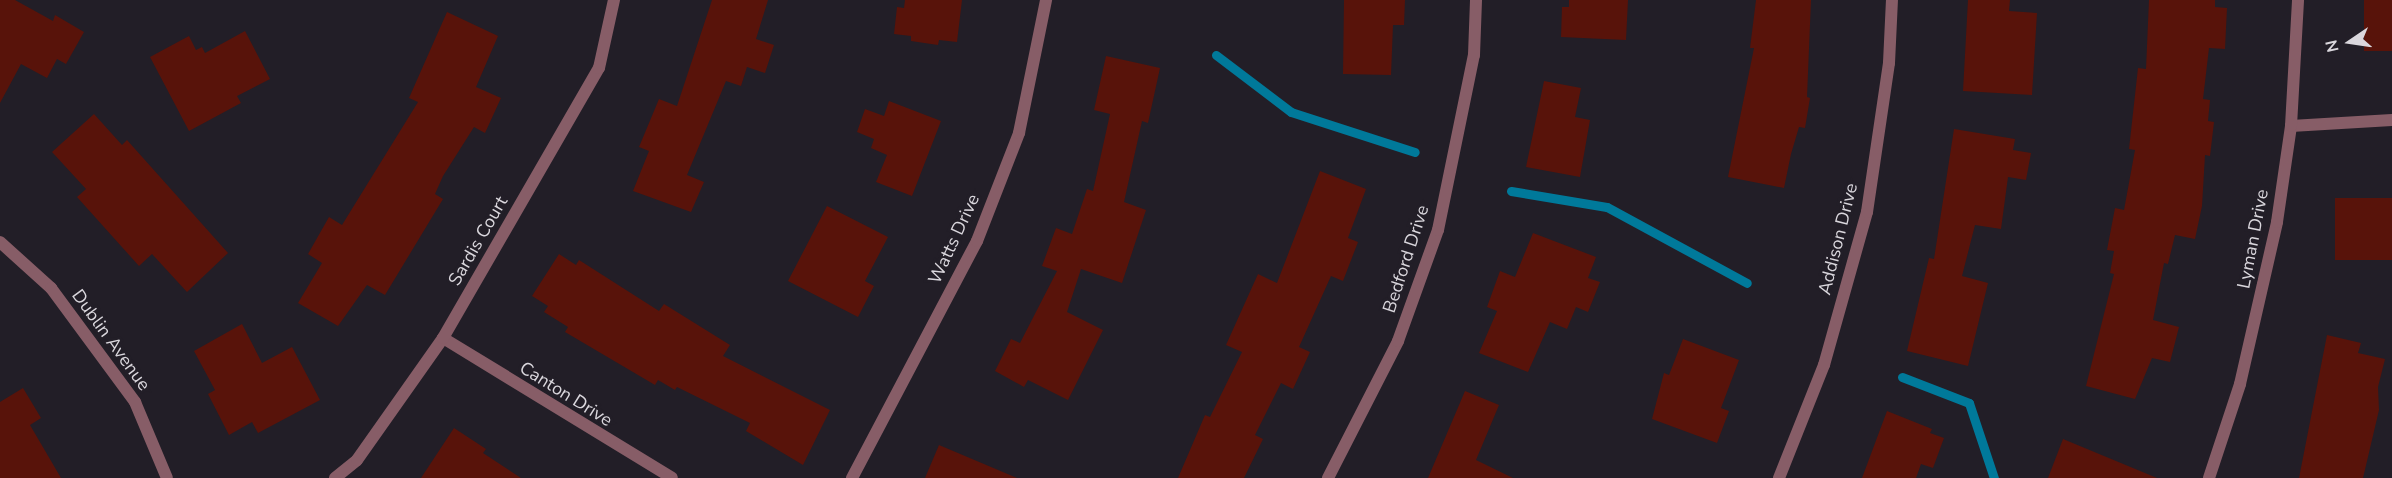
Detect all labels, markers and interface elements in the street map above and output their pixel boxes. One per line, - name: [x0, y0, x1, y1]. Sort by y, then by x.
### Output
- north arrow: [2320, 12, 2380, 72]
- text: N: [2320, 38, 2345, 54]
- street label: Addison Drive: [1814, 181, 1862, 297]
- street label: Lyman Drive: [2233, 187, 2273, 291]
- street label: Watts Drive: [924, 191, 984, 287]
- street label: Sardis Court: [444, 192, 512, 290]
- street label: Bedford Drive: [1378, 202, 1434, 316]
- street label: Dublin Avenue: [67, 285, 155, 395]
- street label: Canton Drive: [516, 357, 616, 431]

